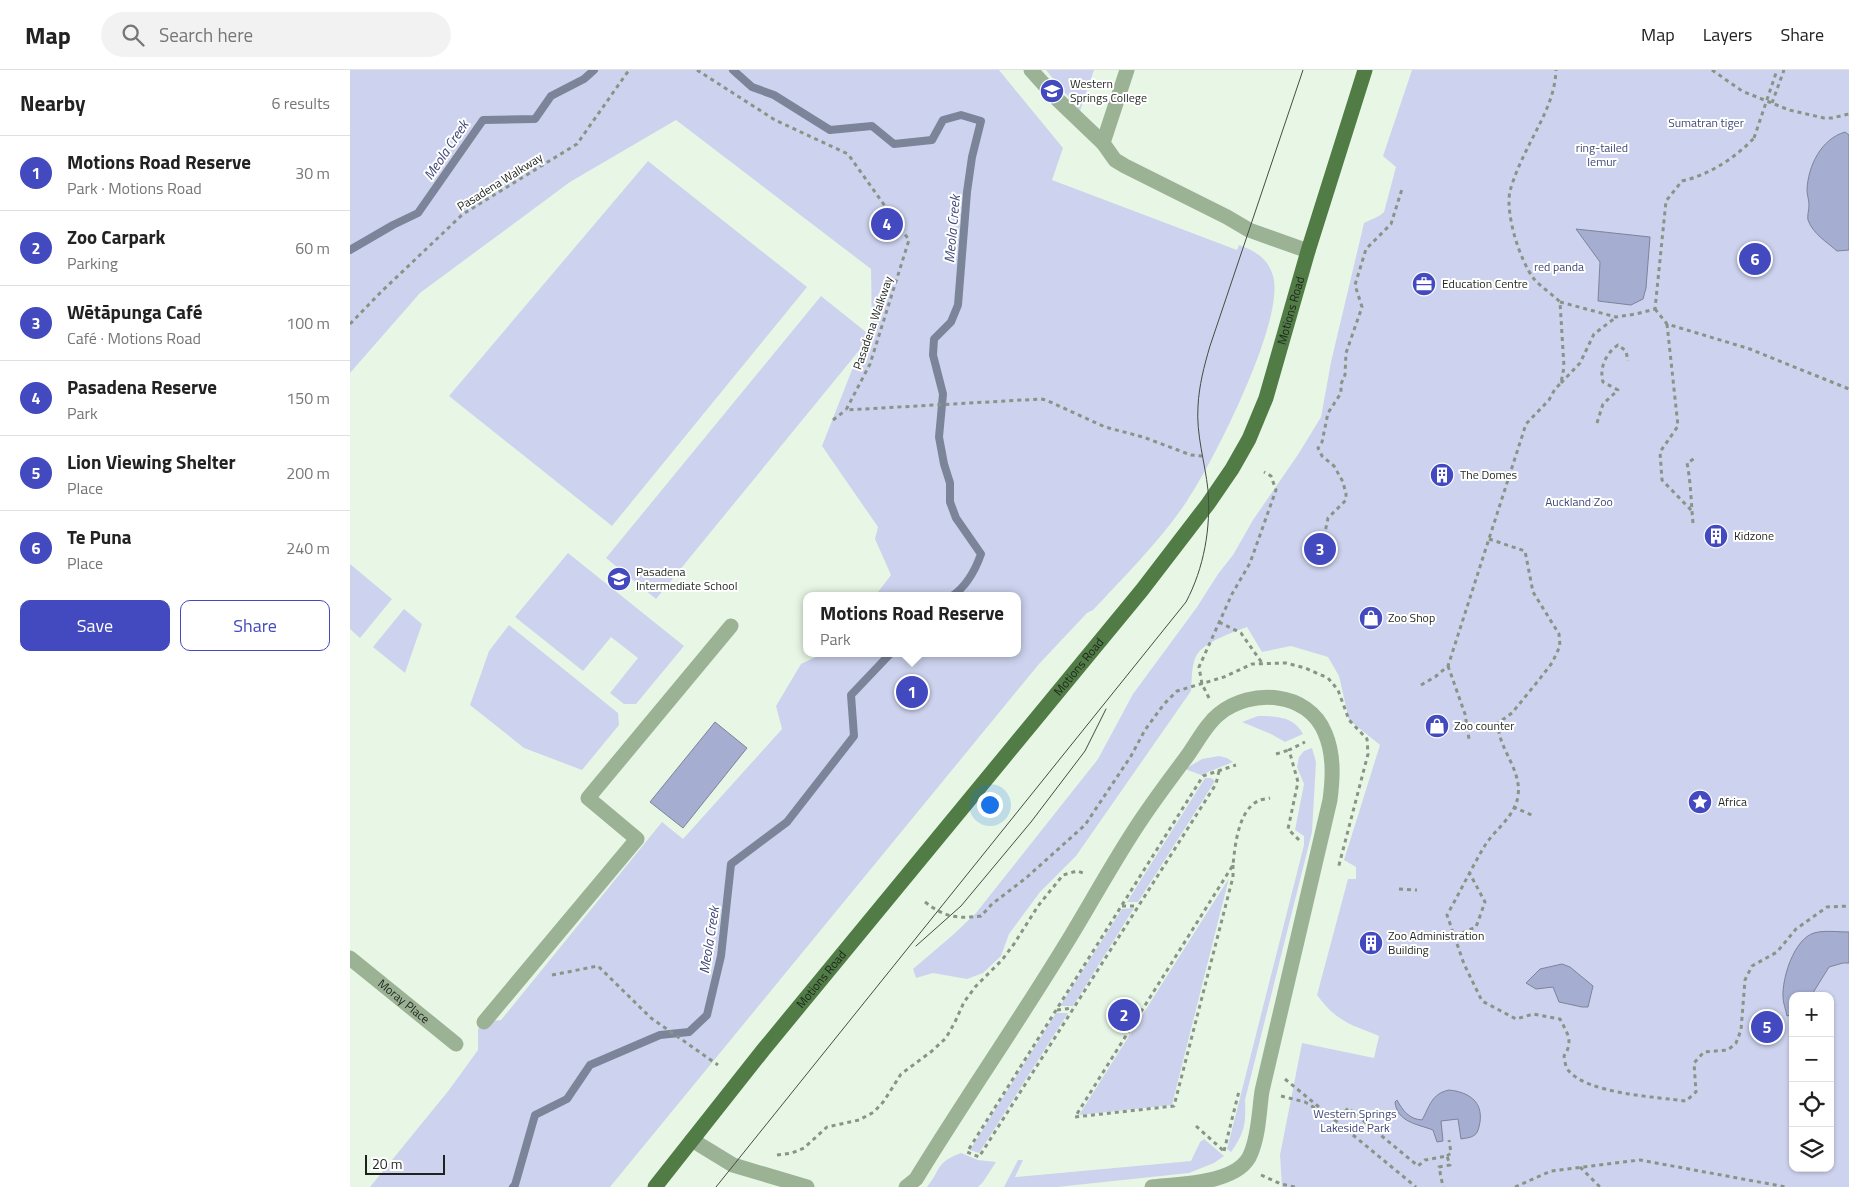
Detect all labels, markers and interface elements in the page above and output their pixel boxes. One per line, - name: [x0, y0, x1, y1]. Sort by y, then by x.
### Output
- search box: [101, 12, 451, 57]
- text: Map: [25, 17, 71, 53]
- text: Search here: [159, 20, 253, 49]
- icon: search: [119, 21, 147, 49]
- text: Map: [1641, 21, 1675, 48]
- text: Layers: [1703, 21, 1752, 48]
- text: Share: [1780, 21, 1824, 48]
- place label: Western Springs College: [1070, 74, 1147, 107]
- school or university icon: Western Springs College: [1039, 78, 1065, 104]
- text: Nearby: [20, 87, 85, 119]
- text: 6 results: [271, 91, 330, 115]
- park label: Sumatran tiger: [1668, 113, 1744, 132]
- water label: Meola Creek: [418, 114, 474, 184]
- park label: ring-tailed lemur: [1576, 138, 1628, 171]
- text: Motions Road Reserve: [67, 147, 251, 176]
- street label: Pasadena Walkway: [453, 147, 546, 216]
- text: 1: [32, 161, 40, 185]
- text: 30 m: [295, 161, 330, 185]
- text: Park · Motions Road: [67, 176, 202, 200]
- water label: Meola Creek: [938, 193, 965, 264]
- pin: 4: [871, 205, 903, 243]
- text: Zoo Carpark: [67, 222, 165, 251]
- text: 2: [32, 236, 40, 260]
- text: 60 m: [295, 236, 330, 260]
- pin: 6: [1739, 240, 1771, 278]
- text: Parking: [67, 251, 118, 275]
- park label: red panda: [1534, 257, 1584, 276]
- office icon: Education Centre: [1411, 271, 1437, 297]
- street label: Pasadena Walkway: [848, 273, 898, 372]
- street label: Motions Road: [1272, 274, 1309, 347]
- place label: Education Centre: [1442, 274, 1528, 293]
- text: Wētāpunga Café: [67, 297, 202, 326]
- text: 3: [32, 311, 40, 335]
- text: 100 m: [286, 311, 330, 335]
- text: Café · Motions Road: [67, 326, 201, 350]
- text: Pasadena Reserve: [67, 372, 217, 401]
- text: 4: [32, 386, 40, 410]
- text: 150 m: [286, 386, 330, 410]
- text: Park: [67, 401, 98, 425]
- text: Lion Viewing Shelter: [67, 447, 235, 476]
- text: 5: [32, 461, 40, 485]
- text: 200 m: [286, 461, 330, 485]
- building icon: The Domes: [1429, 462, 1455, 488]
- place label: The Domes: [1460, 465, 1518, 484]
- text: Place: [67, 476, 103, 500]
- park label: Auckland Zoo: [1545, 492, 1613, 511]
- text: Te Puna: [67, 522, 131, 551]
- building icon: Kidzone: [1703, 523, 1729, 549]
- place label: Kidzone: [1734, 526, 1774, 545]
- pin: 3: [1304, 530, 1336, 568]
- text: 6: [32, 536, 40, 560]
- text: 240 m: [286, 536, 330, 560]
- text: Place: [67, 551, 103, 575]
- place label: Pasadena Intermediate School: [636, 562, 737, 595]
- school or university icon: Pasadena Intermediate School: [606, 566, 632, 592]
- popup: [803, 592, 1021, 657]
- text: Motions Road Reserve: [820, 598, 1004, 627]
- button: Save: [20, 600, 170, 651]
- button: Share: [180, 600, 330, 651]
- shop icon: Zoo Shop: [1358, 605, 1384, 631]
- place label: Zoo Shop: [1388, 608, 1435, 627]
- text: Park: [820, 627, 851, 651]
- street label: Motions Road: [1049, 633, 1108, 700]
- pin: 1: [896, 673, 928, 711]
- shop icon: Zoo counter: [1424, 713, 1450, 739]
- place label: Zoo counter: [1454, 716, 1514, 735]
- place icon: Africa: [1687, 789, 1713, 815]
- your location: [977, 792, 1003, 818]
- place label: Africa: [1718, 792, 1747, 811]
- water label: Meola Creek: [693, 903, 724, 975]
- place label: Zoo Administration Building: [1388, 926, 1484, 959]
- building icon: Zoo Administration Building: [1358, 930, 1384, 956]
- street label: Motions Road: [791, 946, 851, 1012]
- street label: Moray Place: [374, 974, 434, 1028]
- map controls: [1789, 992, 1834, 1172]
- button: +: [1789, 992, 1834, 1037]
- pin: 2: [1108, 996, 1140, 1034]
- pin: 5: [1751, 1008, 1783, 1046]
- button: −: [1789, 1037, 1834, 1082]
- button: locate: [1789, 1082, 1834, 1127]
- park label: Western Springs Lakeside Park: [1313, 1104, 1397, 1137]
- button: layers: [1789, 1127, 1834, 1172]
- scale bar: [365, 1152, 445, 1175]
- text: 20 m: [372, 1153, 402, 1174]

